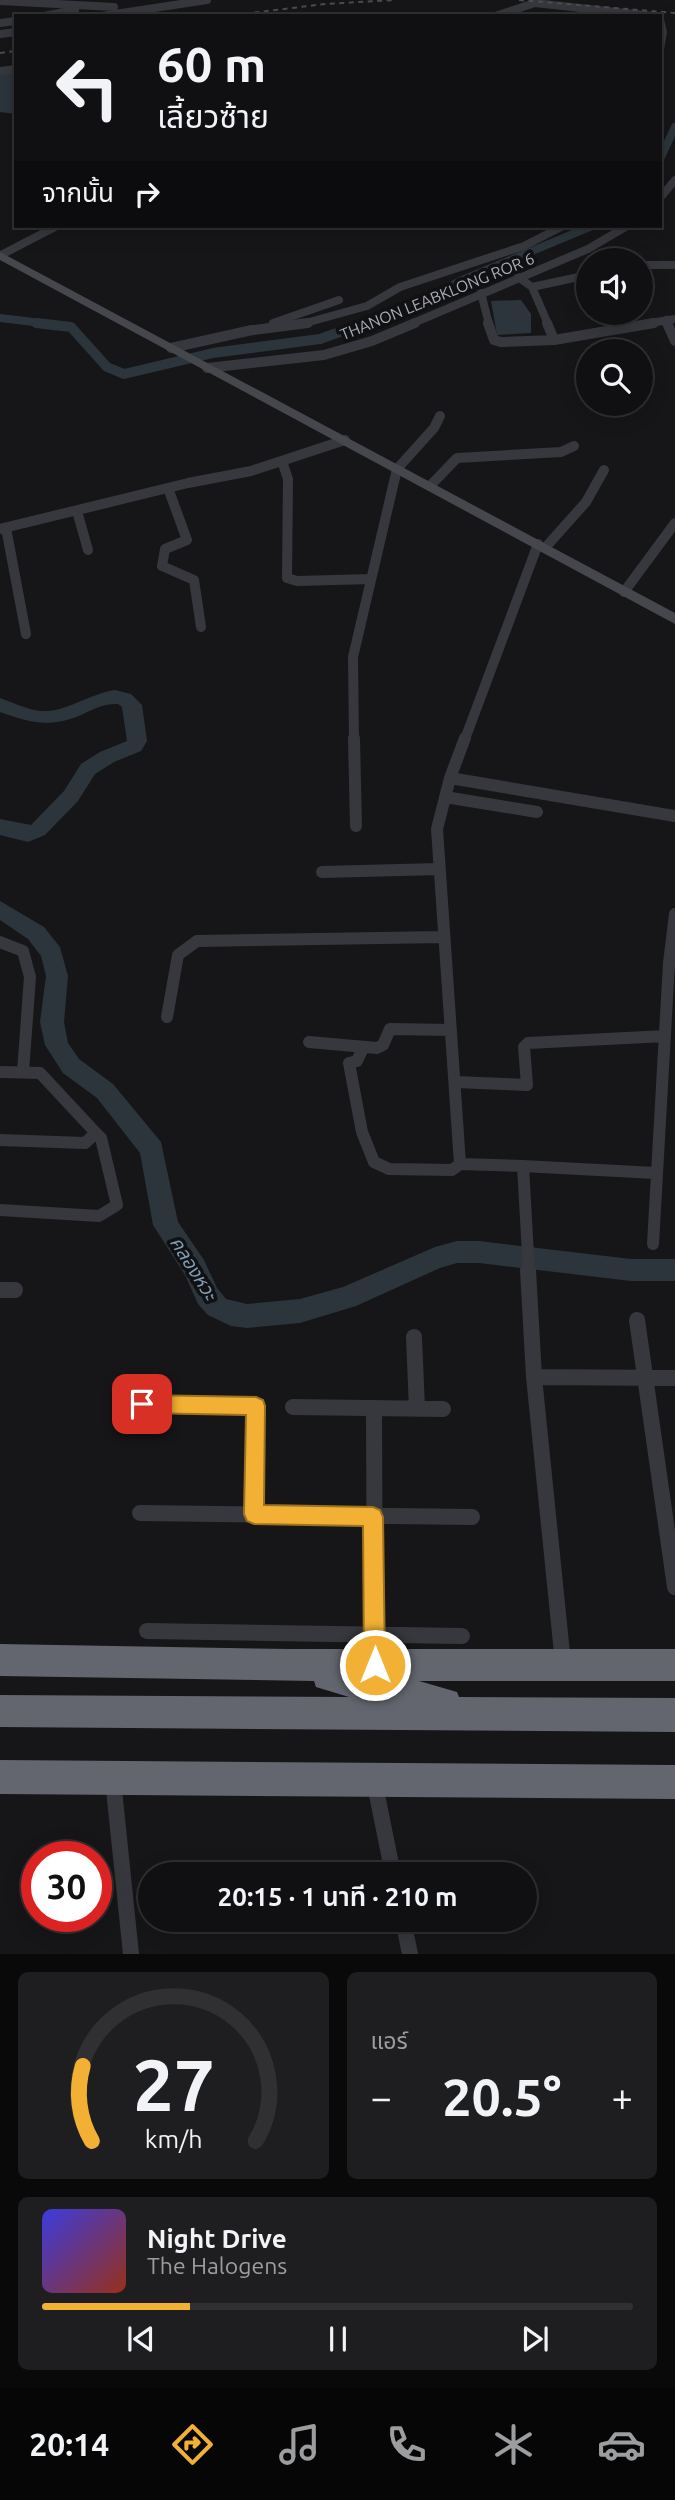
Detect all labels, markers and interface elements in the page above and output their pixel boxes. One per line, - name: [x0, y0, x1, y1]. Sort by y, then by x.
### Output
- text: 60 m: [157, 36, 266, 91]
- icon: left: [42, 42, 133, 133]
- text: เลี้ยวซ้าย: [157, 98, 269, 134]
- icon: right: [128, 175, 166, 213]
- text: จากนั้น: [42, 178, 114, 207]
- map controls: [576, 248, 653, 416]
- button: sound: [576, 248, 653, 325]
- street label: THANON LEABKLONG ROR 6: [337, 249, 537, 343]
- button: search: [576, 339, 653, 416]
- water label: คลองหวะ: [166, 1232, 223, 1305]
- pin: [112, 1374, 172, 1434]
- icon: arrive: [123, 1385, 161, 1423]
- position arrow: [338, 1628, 412, 1702]
- speed limit sign: 30: [21, 1841, 112, 1932]
- text: 20:15 · 1 นาที · 210 m: [218, 1882, 457, 1911]
- text: แอร์: [371, 2028, 408, 2053]
- text: 27: [132, 2044, 214, 2126]
- text: 20.5°: [442, 2068, 561, 2126]
- text: −: [371, 2076, 392, 2118]
- text: +: [612, 2076, 633, 2118]
- text: km/h: [144, 2125, 202, 2153]
- text: Night Drive: [147, 2224, 287, 2253]
- text: The Halogens: [147, 2253, 287, 2278]
- icon: previous: [122, 2320, 160, 2358]
- icon: pause: [319, 2320, 357, 2358]
- icon: next: [516, 2320, 554, 2358]
- icon: directions: [168, 2420, 217, 2469]
- icon: music: [275, 2420, 324, 2469]
- icon: phone: [382, 2420, 431, 2469]
- icon: climate: [489, 2420, 538, 2469]
- icon: car: [597, 2420, 646, 2469]
- text: 20:14: [29, 2426, 109, 2462]

